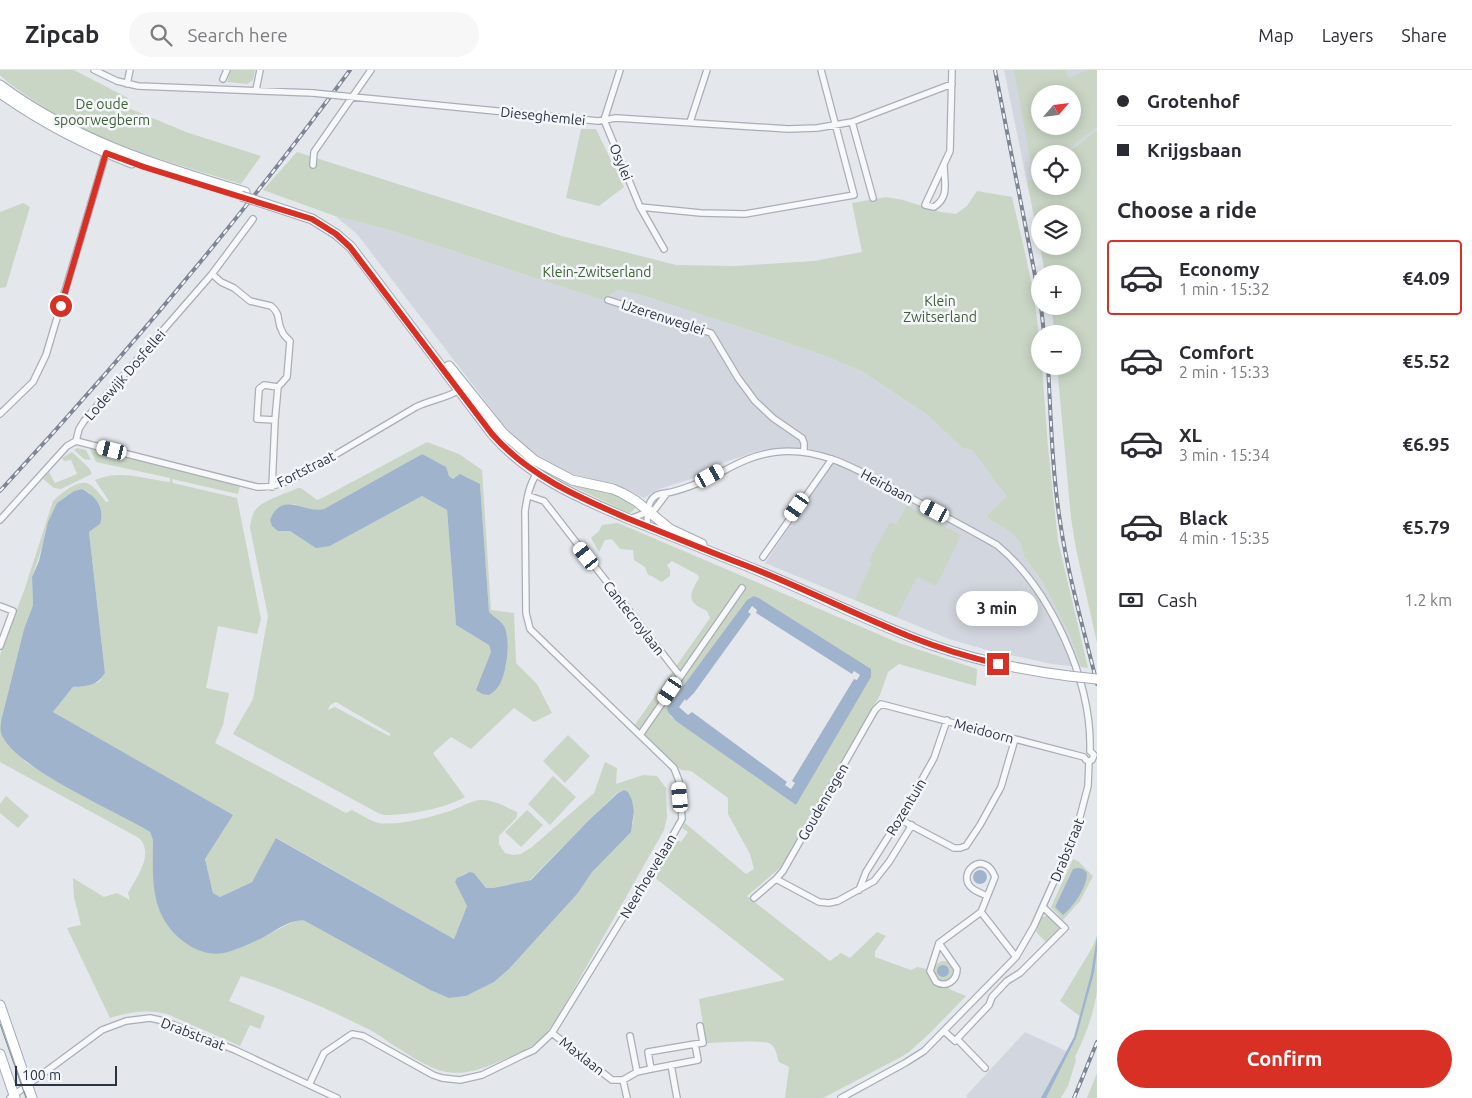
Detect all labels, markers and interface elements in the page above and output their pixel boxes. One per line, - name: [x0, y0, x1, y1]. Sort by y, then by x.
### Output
- search box: [129, 12, 479, 57]
- text: Zipcab: [25, 21, 99, 48]
- icon: search: [147, 21, 175, 49]
- text: Search here: [187, 24, 288, 46]
- text: Map: [1258, 25, 1294, 45]
- text: Layers: [1322, 25, 1373, 45]
- text: Share: [1401, 25, 1447, 45]
- north arrow: [1031, 85, 1081, 135]
- map controls: [1031, 85, 1081, 375]
- text: Grotenhof: [1147, 90, 1240, 112]
- park label: De oude spoorwegberm: [54, 96, 150, 128]
- street label: Dieseghemlei: [500, 104, 586, 128]
- text: Krijgsbaan: [1147, 139, 1242, 161]
- street label: Osylei: [606, 141, 636, 183]
- button: locate: [1031, 145, 1081, 195]
- text: Choose a ride: [1117, 197, 1257, 222]
- button: layers: [1031, 205, 1081, 255]
- icon: car: [1119, 255, 1164, 300]
- text: Economy: [1179, 258, 1260, 280]
- park label: Klein-Zwitserland: [542, 264, 652, 280]
- button: +: [1031, 265, 1081, 315]
- text: €4.09: [1402, 267, 1450, 289]
- text: 1 min · 15:32: [1179, 280, 1270, 298]
- park label: Klein Zwitserland: [903, 293, 977, 325]
- route start: [50, 295, 72, 317]
- street label: IJzerenweglei: [619, 296, 707, 338]
- button: −: [1031, 325, 1081, 375]
- street label: Lodewijk Dosfellei: [81, 326, 169, 424]
- icon: car: [1119, 338, 1164, 383]
- text: Comfort: [1179, 341, 1254, 363]
- text: €5.52: [1402, 350, 1450, 372]
- text: 2 min · 15:33: [1179, 363, 1270, 381]
- icon: car: [1119, 421, 1164, 466]
- text: XL: [1179, 424, 1202, 446]
- text: €6.95: [1402, 433, 1450, 455]
- car: [95, 439, 128, 461]
- text: 3 min · 15:34: [1179, 446, 1270, 464]
- street label: Fortstraat: [274, 447, 338, 490]
- car: [693, 462, 726, 490]
- street label: Heirbaan: [858, 466, 916, 506]
- car: [782, 490, 811, 524]
- car: [918, 498, 951, 524]
- icon: car: [1119, 504, 1164, 549]
- text: Black: [1179, 507, 1228, 529]
- text: €5.79: [1402, 516, 1450, 538]
- text: 4 min · 15:35: [1179, 529, 1270, 547]
- car: [570, 540, 601, 572]
- street label: Cantecroylaan: [600, 578, 668, 658]
- icon: cash: [1117, 586, 1145, 614]
- text: Cash: [1157, 589, 1198, 611]
- text: 1.2 km: [1404, 591, 1452, 609]
- callout: 3 min: [957, 592, 1039, 626]
- text: 3 min: [977, 599, 1017, 617]
- route end: [987, 653, 1009, 675]
- car: [655, 674, 684, 708]
- street label: Meidoorn: [952, 715, 1016, 747]
- street label: Goudenregen: [795, 761, 851, 843]
- street label: Rozentuin: [883, 776, 929, 838]
- car: [671, 781, 688, 813]
- street label: Drabstraat: [1047, 815, 1087, 884]
- street label: Neerhoevelaan: [617, 831, 679, 921]
- street label: Drabstraat: [159, 1014, 228, 1054]
- button: Confirm: [1117, 1030, 1452, 1088]
- street label: Maxlaan: [556, 1034, 608, 1078]
- scale bar: [15, 1063, 118, 1086]
- text: 100 m: [22, 1067, 61, 1083]

